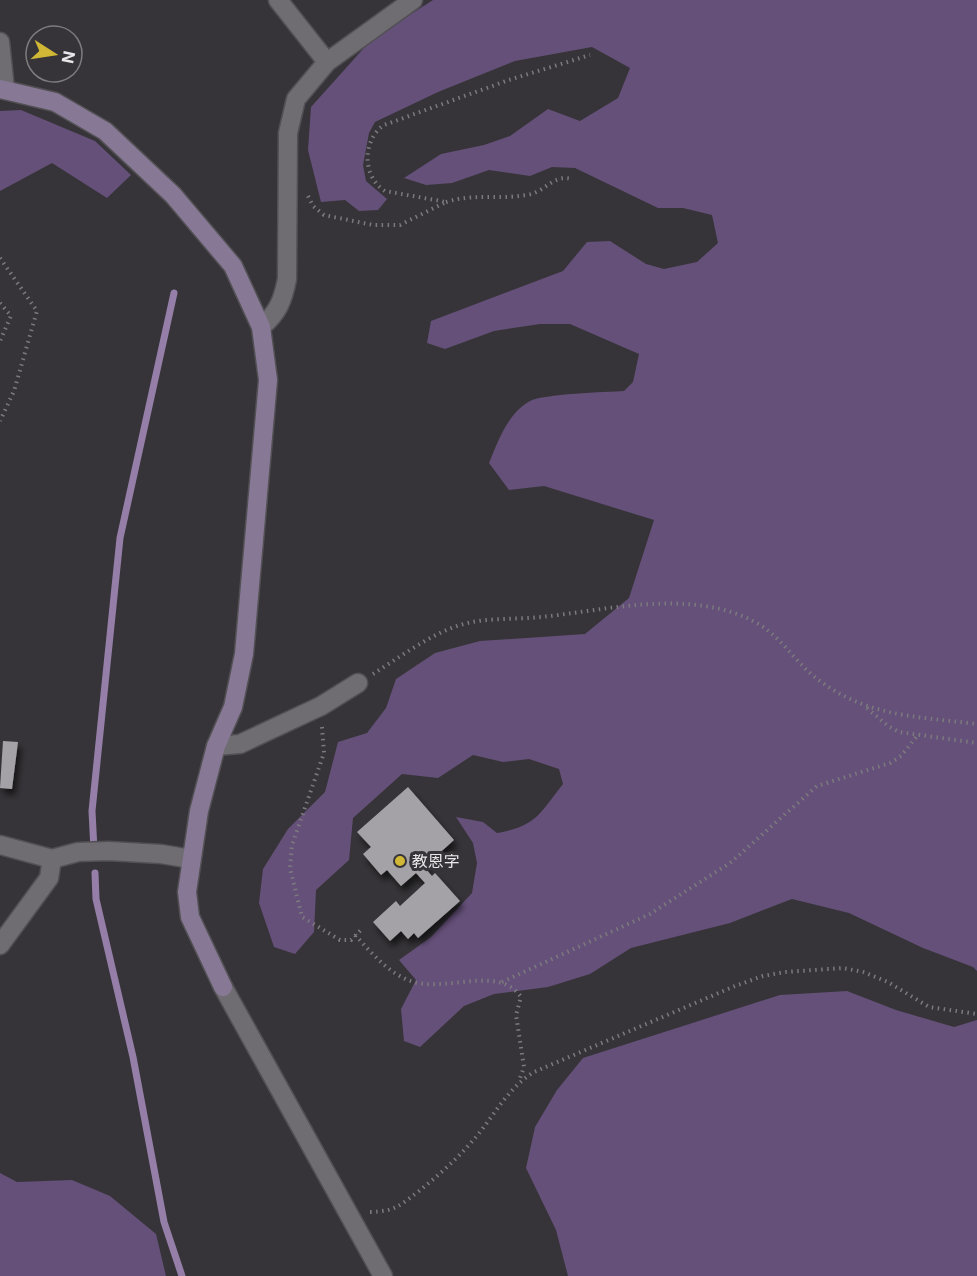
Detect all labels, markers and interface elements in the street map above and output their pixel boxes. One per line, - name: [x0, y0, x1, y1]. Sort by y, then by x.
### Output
- north arrow: [24, 24, 84, 84]
- text: N: [58, 49, 80, 65]
- place label: 教恩字: [412, 851, 460, 871]
- marker: 教恩字: [393, 854, 407, 868]

